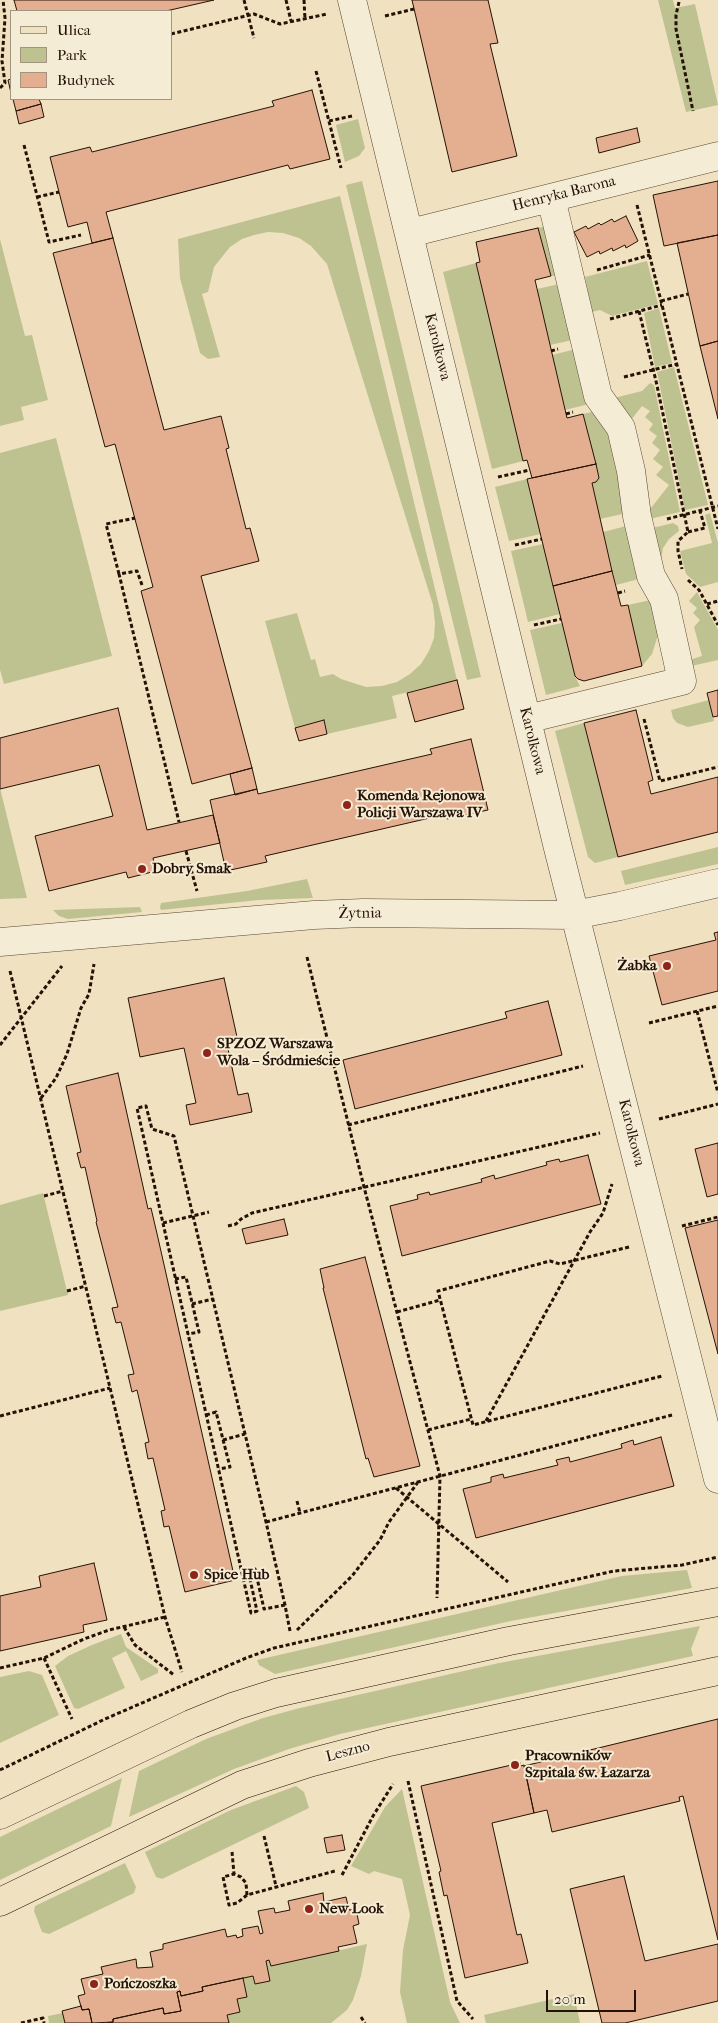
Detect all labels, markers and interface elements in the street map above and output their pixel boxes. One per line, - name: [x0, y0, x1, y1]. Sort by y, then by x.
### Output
- legend: [10, 10, 172, 100]
- text: Ulica: [57, 21, 91, 39]
- text: Park: [57, 46, 87, 64]
- text: Budynek: [57, 71, 115, 89]
- street label: Henryka Barona: [510, 172, 618, 216]
- street label: Karolkowa: [420, 312, 454, 382]
- street label: Karolkowa: [515, 706, 549, 776]
- place label: Komenda Rejonowa Policji Warszawa IV: [357, 787, 485, 822]
- marker: Komenda Rejonowa Policji Warszawa IV: [341, 799, 353, 811]
- place label: Dobry Smak: [152, 860, 231, 878]
- marker: Dobry Smak: [136, 863, 148, 875]
- street label: Żytnia: [338, 905, 382, 923]
- place label: Żabka: [618, 957, 657, 975]
- marker: Żabka: [661, 960, 673, 972]
- place label: SPZOZ Warszawa Wola – Śródmieście: [217, 1035, 340, 1070]
- marker: SPZOZ Warszawa Wola – Śródmieście: [201, 1047, 213, 1059]
- street label: Karolkowa: [614, 1098, 648, 1168]
- place label: Spice Hub: [204, 1566, 269, 1584]
- marker: Spice Hub: [188, 1569, 200, 1581]
- street label: Leszno: [324, 1737, 372, 1767]
- place label: Pracowników Szpitala św. Łazarza: [525, 1747, 650, 1782]
- marker: Pracowników Szpitala św. Łazarza: [509, 1759, 521, 1771]
- place label: New Look: [319, 1900, 384, 1918]
- marker: New Look: [303, 1903, 315, 1915]
- place label: Pończoszka: [104, 1975, 177, 1993]
- marker: Pończoszka: [88, 1978, 100, 1990]
- scale bar: [548, 1980, 638, 2012]
- text: 20 m: [554, 1990, 586, 2008]

